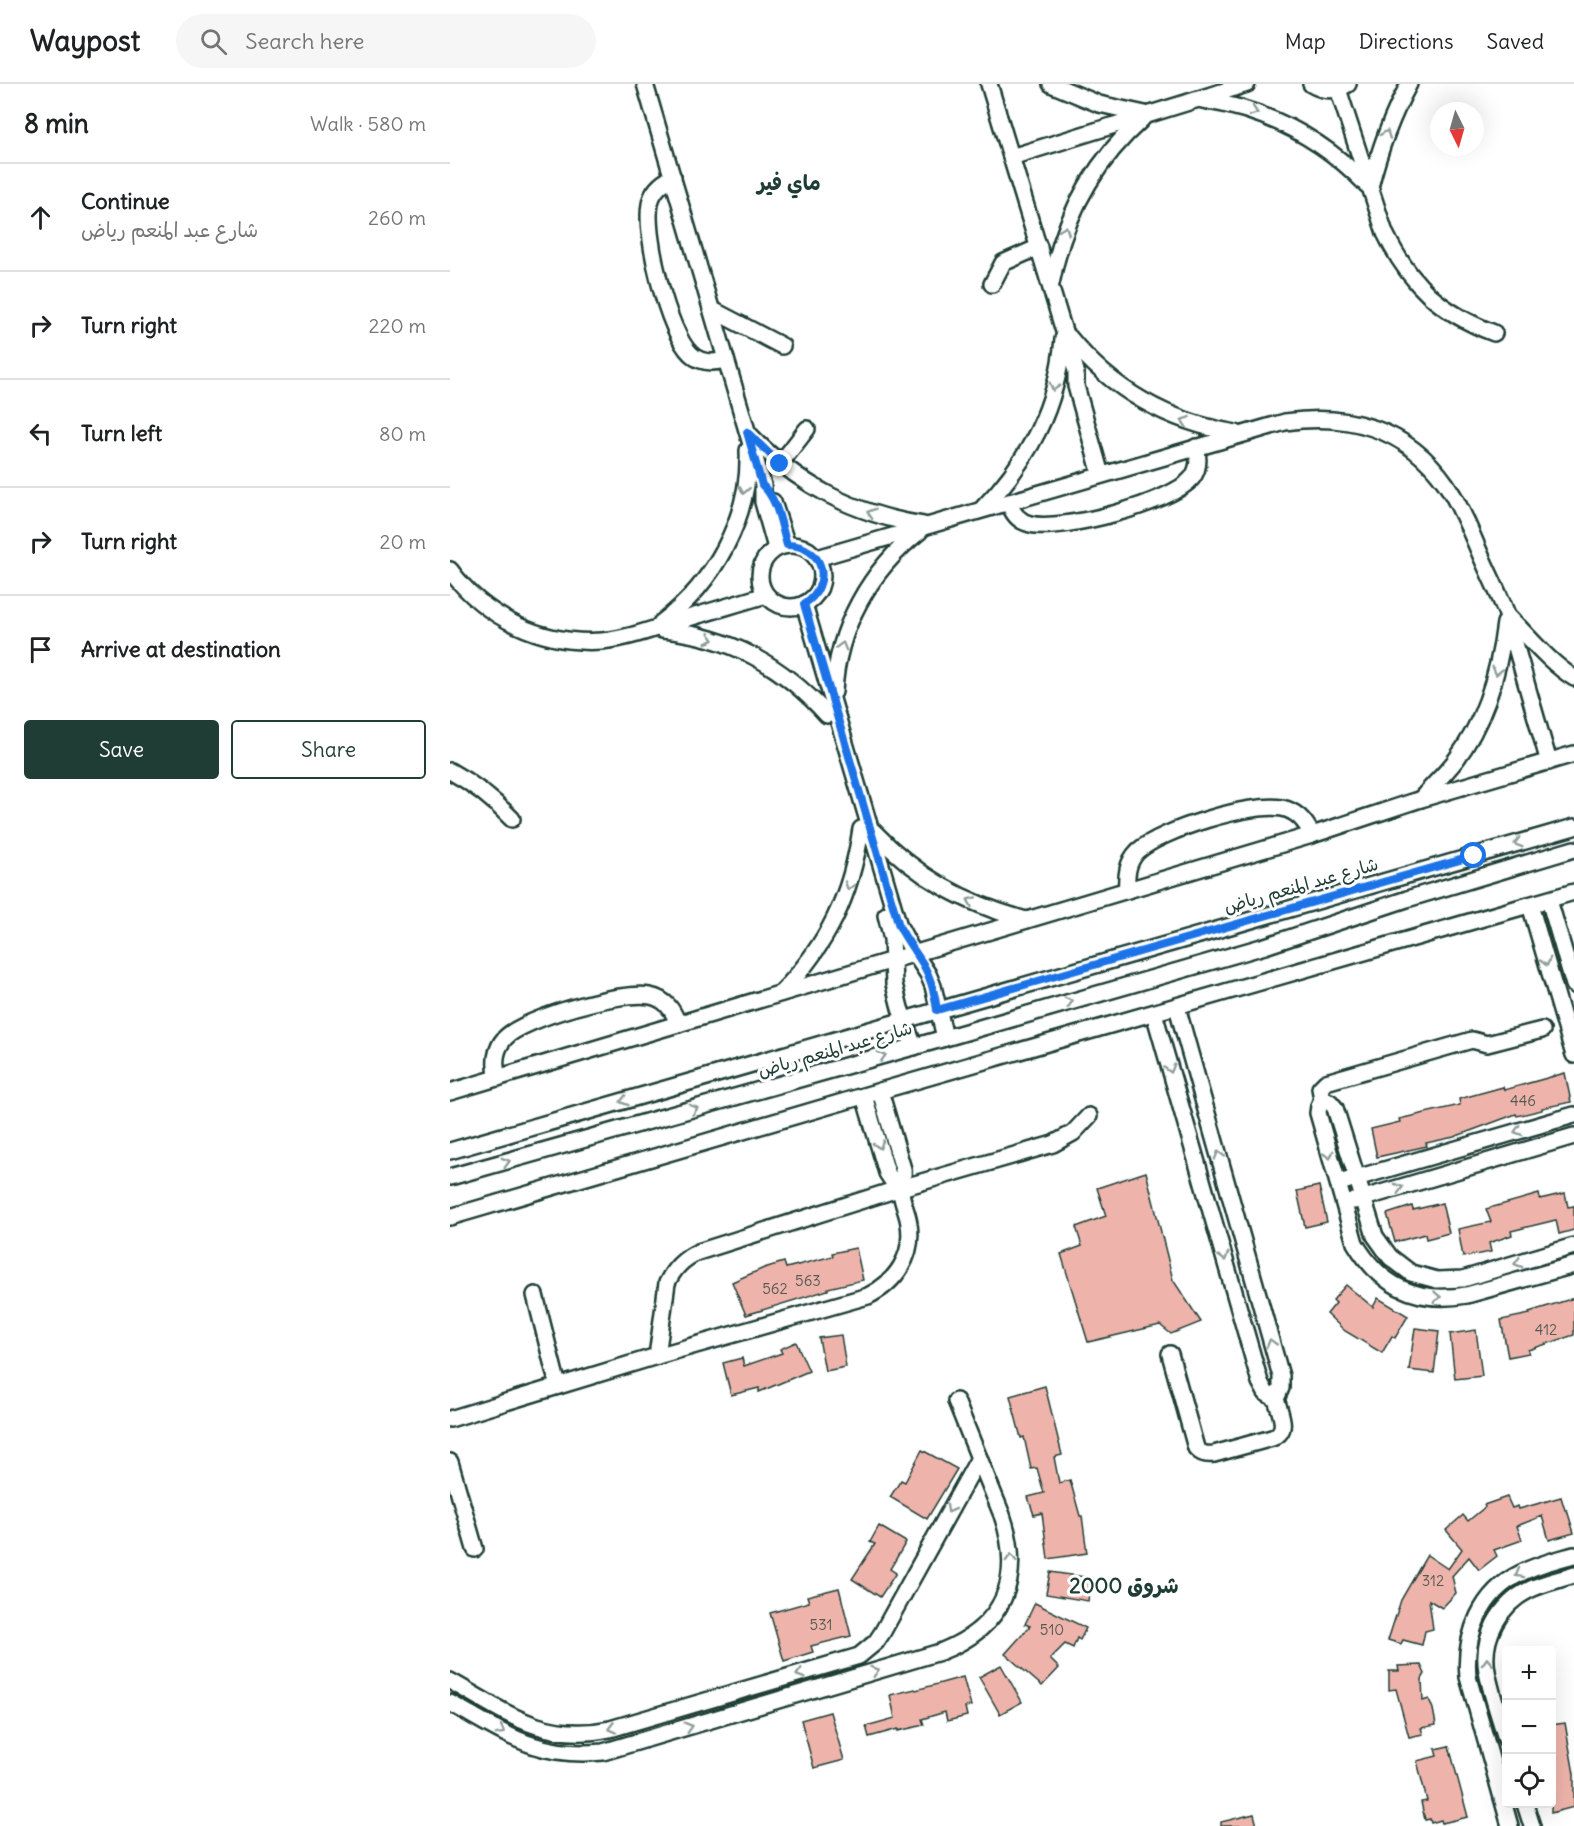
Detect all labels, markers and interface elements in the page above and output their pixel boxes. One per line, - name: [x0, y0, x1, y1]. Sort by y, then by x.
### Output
- search box: [176, 14, 596, 68]
- text: Waypost: [30, 23, 140, 59]
- icon: search: [197, 25, 230, 58]
- text: Search here: [245, 27, 364, 55]
- text: Map: [1285, 28, 1326, 55]
- text: Directions: [1359, 28, 1453, 55]
- text: Saved: [1486, 28, 1544, 55]
- north arrow: [1430, 102, 1484, 156]
- one-way arrow: [1248, 105, 1259, 117]
- text: 8 min: [24, 107, 89, 140]
- text: Walk · 580 m: [310, 111, 426, 136]
- one-way arrow: [1378, 129, 1391, 140]
- district label: ماي فير: [755, 169, 821, 199]
- text: Continue: [81, 187, 170, 215]
- icon: ahead: [24, 201, 57, 234]
- text: 260 m: [368, 205, 426, 230]
- text: شارع عبد المنعم رياض: [81, 217, 258, 242]
- one-way arrow: [1058, 225, 1070, 236]
- icon: right: [24, 309, 57, 342]
- text: Turn right: [81, 311, 177, 339]
- text: 220 m: [369, 313, 426, 338]
- one-way arrow: [1049, 382, 1062, 392]
- one-way arrow: [1181, 415, 1191, 428]
- icon: left: [24, 417, 57, 450]
- text: Turn left: [81, 419, 162, 447]
- text: 80 m: [379, 421, 426, 446]
- route end: [766, 450, 792, 476]
- one-way arrow: [738, 484, 751, 494]
- one-way arrow: [866, 508, 877, 520]
- icon: right: [24, 525, 57, 558]
- text: Turn right: [81, 527, 177, 555]
- text: 20 m: [380, 529, 426, 554]
- one-way arrow: [704, 632, 715, 644]
- icon: arrive: [24, 633, 57, 666]
- text: Arrive at destination: [81, 635, 281, 663]
- one-way arrow: [834, 641, 847, 651]
- one-way arrow: [1492, 666, 1505, 676]
- button: Save: [24, 720, 219, 779]
- button: Share: [231, 720, 426, 779]
- one-way arrow: [1513, 836, 1524, 848]
- route start: [1460, 842, 1486, 868]
- street label: شارع عبد المنعم رياض: [1221, 852, 1382, 921]
- one-way arrow: [843, 880, 856, 891]
- one-way arrow: [966, 897, 977, 909]
- one-way arrow: [1539, 956, 1551, 966]
- one-way arrow: [1063, 997, 1074, 1009]
- street label: شارع عبد المنعم رياض: [755, 1016, 916, 1085]
- one-way arrow: [876, 1051, 887, 1063]
- one-way arrow: [1163, 1063, 1175, 1074]
- house number: 446: [1510, 1091, 1536, 1110]
- one-way arrow: [619, 1093, 629, 1106]
- one-way arrow: [688, 1104, 699, 1116]
- one-way arrow: [1513, 1124, 1524, 1136]
- one-way arrow: [872, 1139, 884, 1149]
- one-way arrow: [1322, 1149, 1334, 1160]
- one-way arrow: [1213, 1150, 1226, 1160]
- one-way arrow: [501, 1156, 511, 1169]
- one-way arrow: [1393, 1183, 1404, 1195]
- one-way arrow: [1217, 1251, 1229, 1262]
- one-way arrow: [1513, 1256, 1524, 1268]
- house number: 563: [795, 1271, 821, 1290]
- house number: 562: [762, 1279, 788, 1298]
- one-way arrow: [1432, 1291, 1441, 1304]
- house number: 412: [1535, 1320, 1557, 1339]
- one-way arrow: [1266, 1338, 1278, 1349]
- one-way arrow: [946, 1503, 957, 1513]
- one-way arrow: [1004, 1553, 1017, 1562]
- one-way arrow: [1515, 1567, 1525, 1578]
- house number: 312: [1422, 1571, 1444, 1590]
- district label: شروق 2000: [1069, 1572, 1179, 1599]
- house number: 531: [810, 1615, 832, 1634]
- house number: 510: [1040, 1620, 1064, 1639]
- map controls: [1502, 1646, 1556, 1808]
- button: +: [1502, 1646, 1556, 1700]
- one-way arrow: [1481, 1658, 1494, 1667]
- one-way arrow: [869, 1666, 880, 1678]
- one-way arrow: [795, 1667, 805, 1679]
- button: −: [1502, 1700, 1556, 1754]
- one-way arrow: [607, 1720, 617, 1733]
- one-way arrow: [683, 1722, 693, 1734]
- one-way arrow: [495, 1724, 505, 1735]
- button: locate: [1502, 1754, 1556, 1808]

